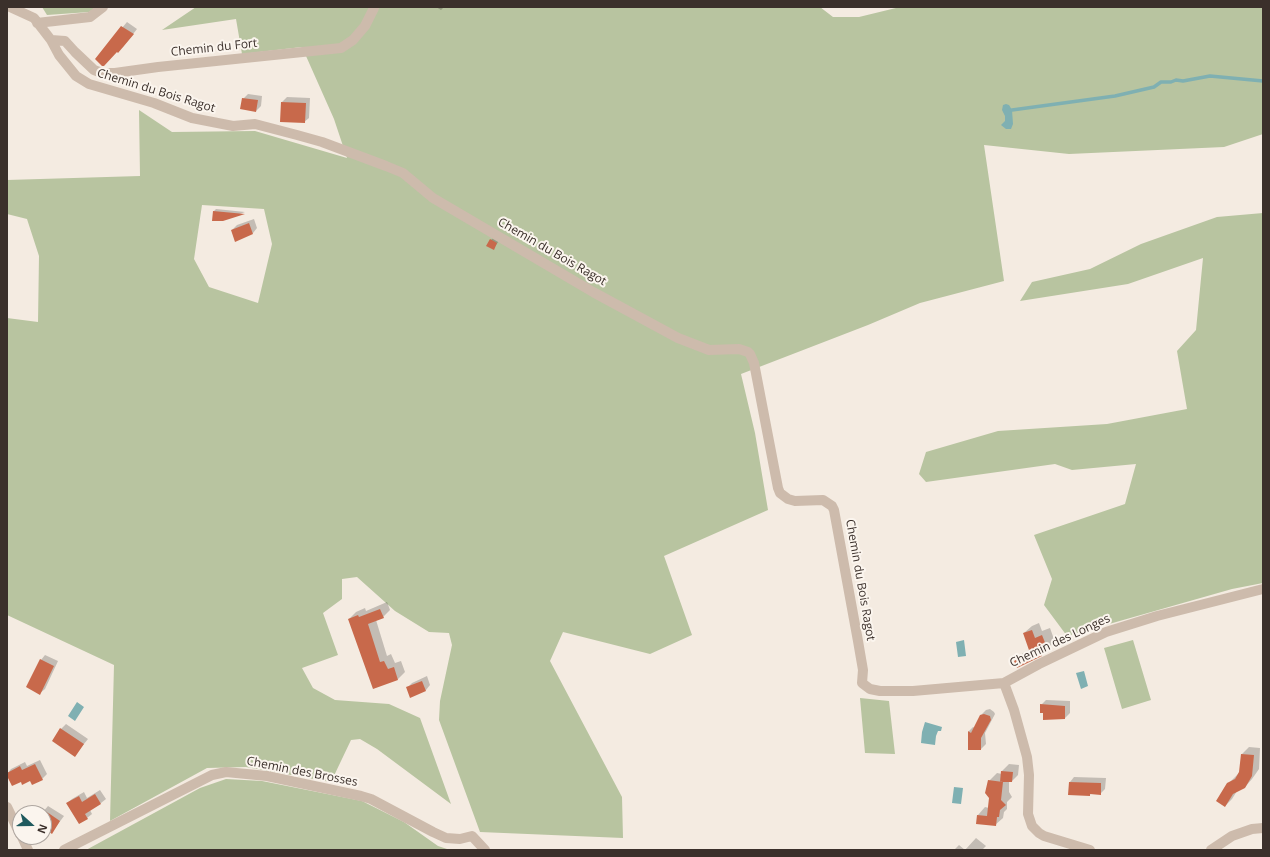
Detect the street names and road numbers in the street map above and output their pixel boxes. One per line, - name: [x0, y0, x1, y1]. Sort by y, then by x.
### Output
- street label: Chemin du Fort: [170, 36, 258, 60]
- street label: Chemin du Bois Ragot: [95, 66, 217, 116]
- street label: Chemin du Bois Ragot: [495, 215, 609, 289]
- street label: Chemin du Bois Ragot: [842, 518, 878, 642]
- street label: Chemin des Longes: [1008, 611, 1112, 671]
- street label: Chemin des Brosses: [245, 754, 359, 790]

